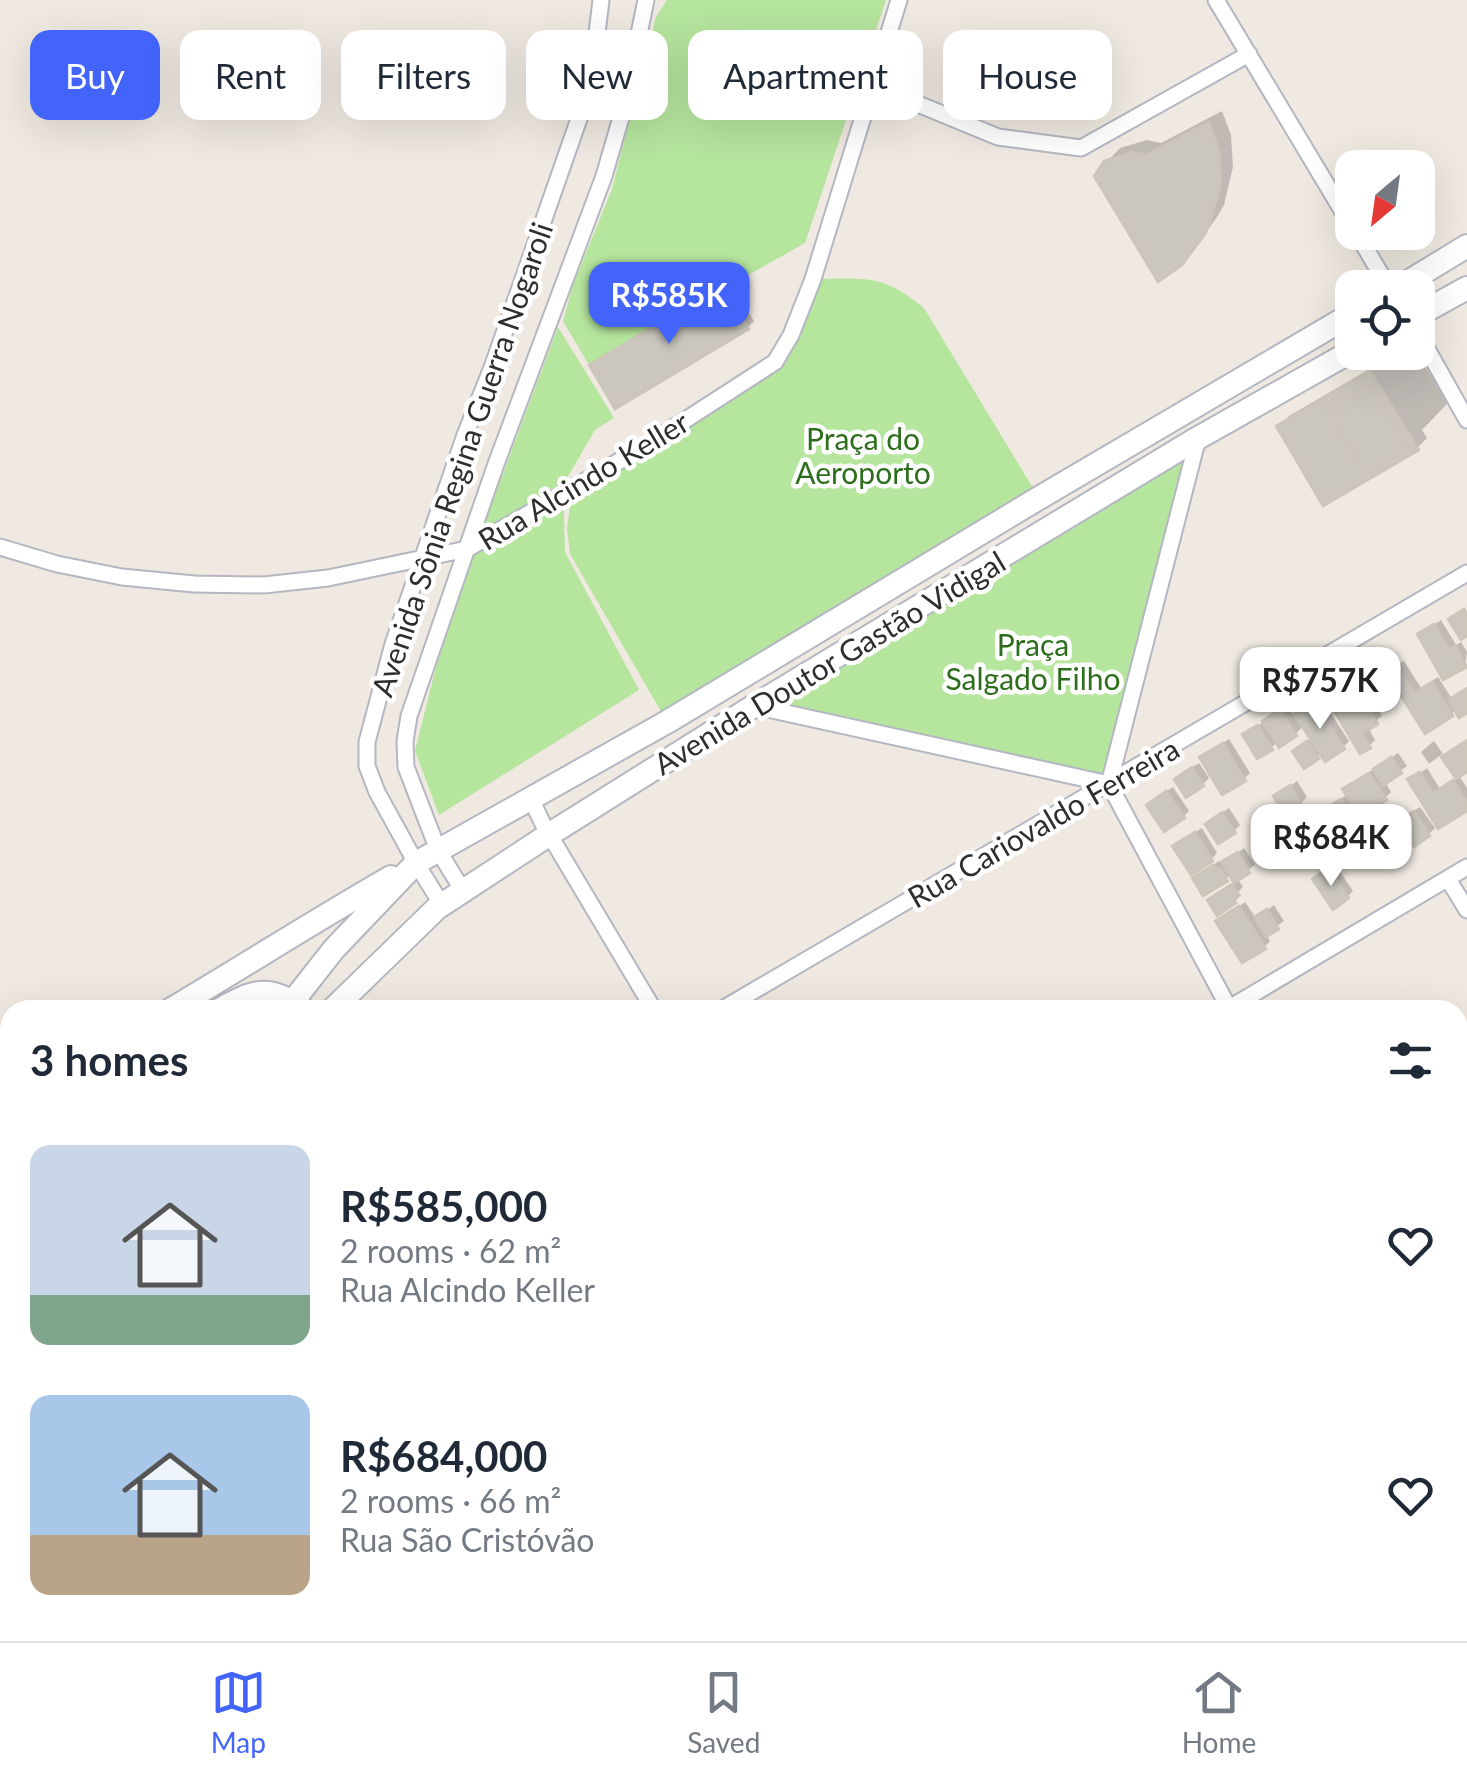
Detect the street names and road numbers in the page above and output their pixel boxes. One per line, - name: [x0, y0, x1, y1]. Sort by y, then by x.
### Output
- street label: Avenida Sônia Regina Guerra Nogaroli: [363, 217, 559, 701]
- street label: Rua Alcindo Keller: [471, 403, 695, 557]
- street label: Avenida Doutor Gastão Vidigal: [647, 543, 1011, 781]
- street label: Rua Cariovaldo Ferreira: [901, 730, 1185, 914]

